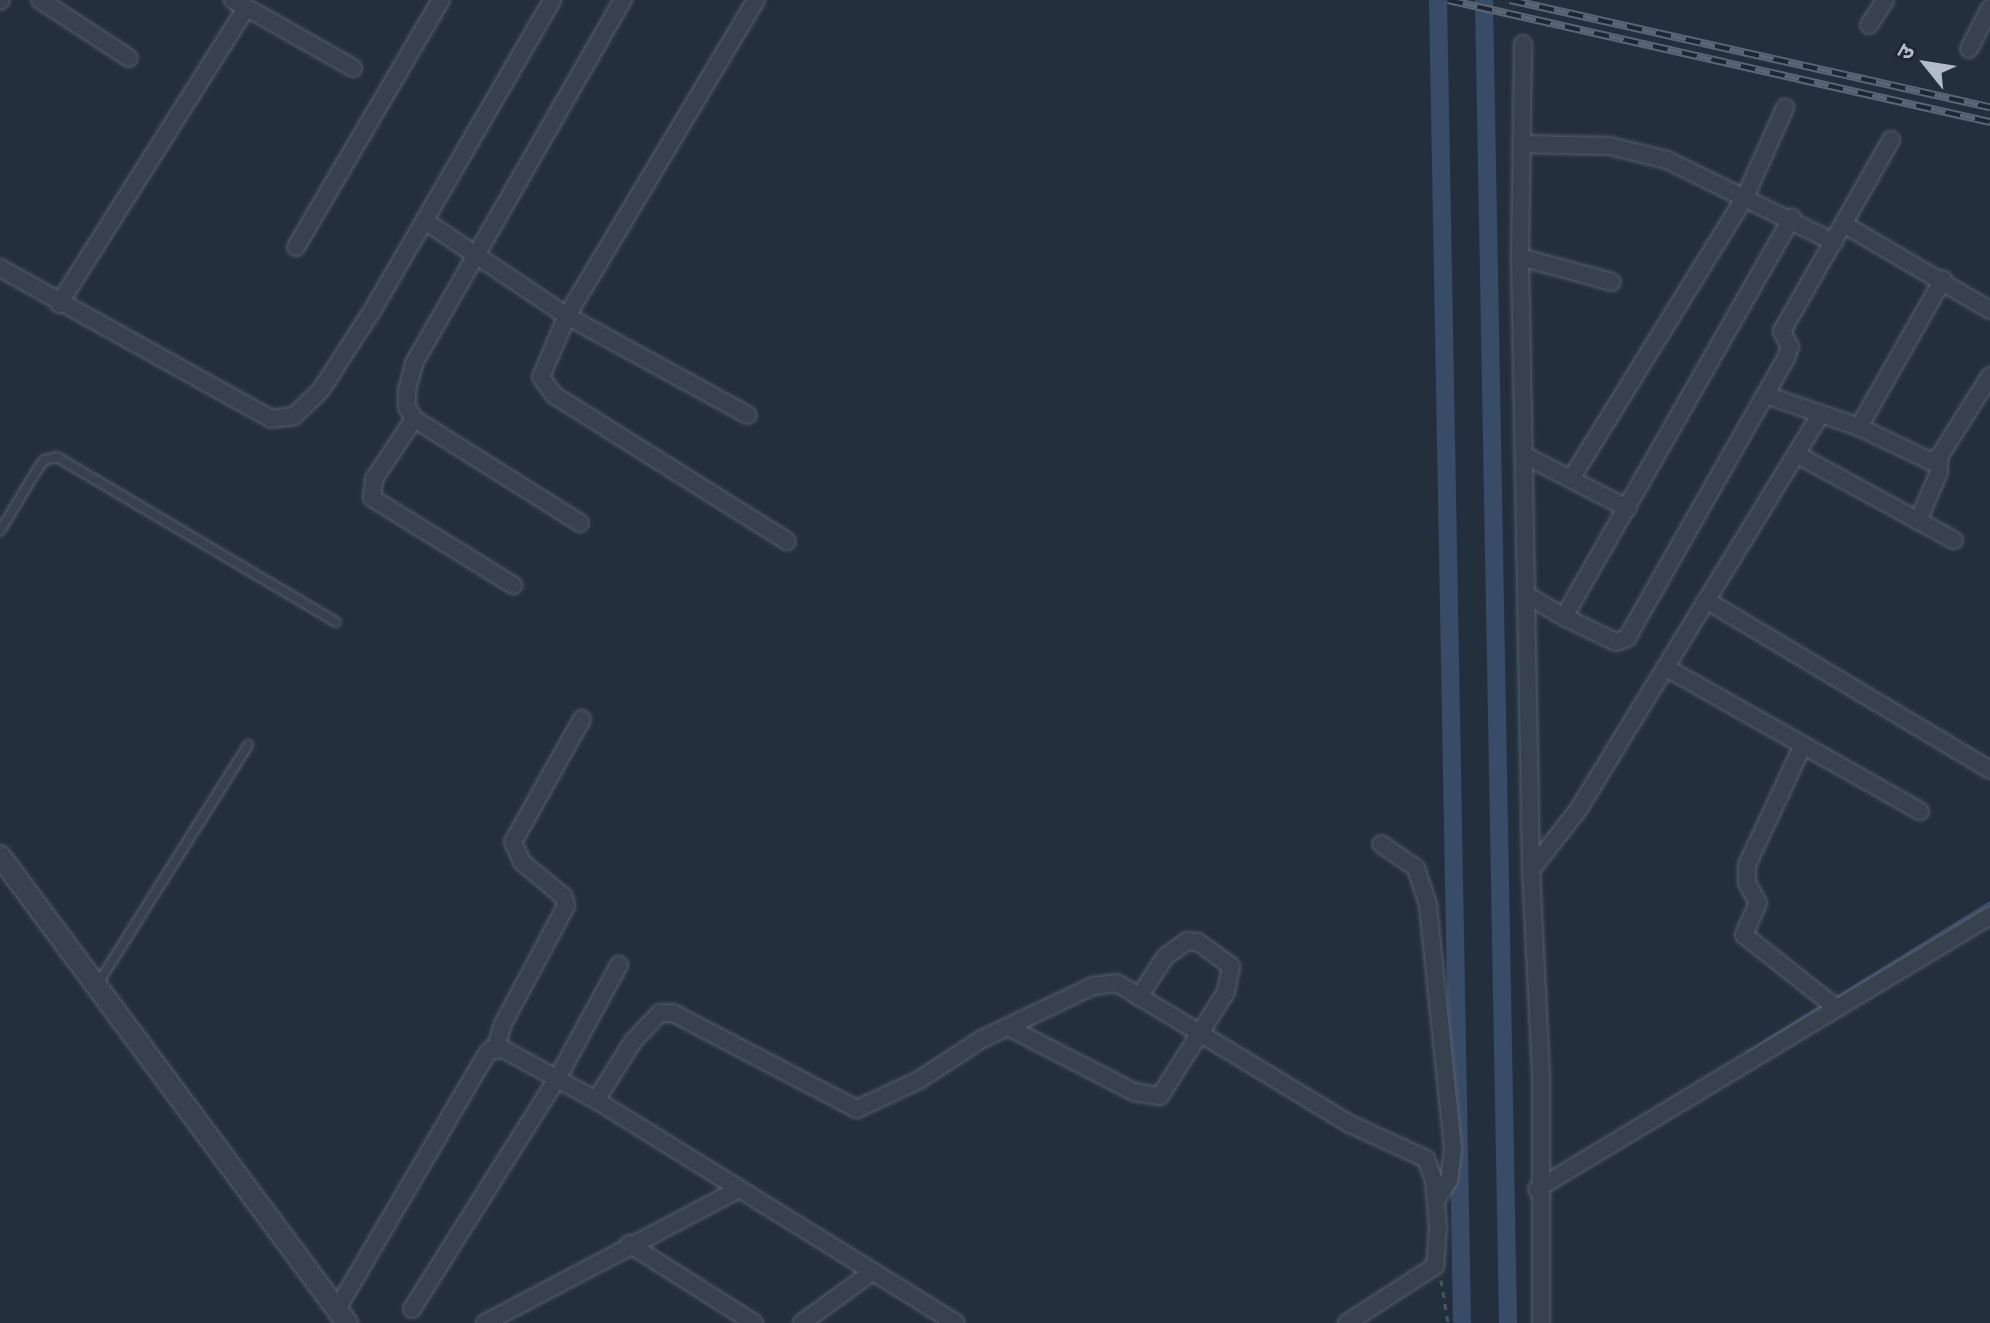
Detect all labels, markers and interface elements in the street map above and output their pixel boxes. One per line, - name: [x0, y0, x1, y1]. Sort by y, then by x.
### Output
- north arrow: [1886, 24, 1966, 104]
- text: उ: [1891, 40, 1919, 64]

